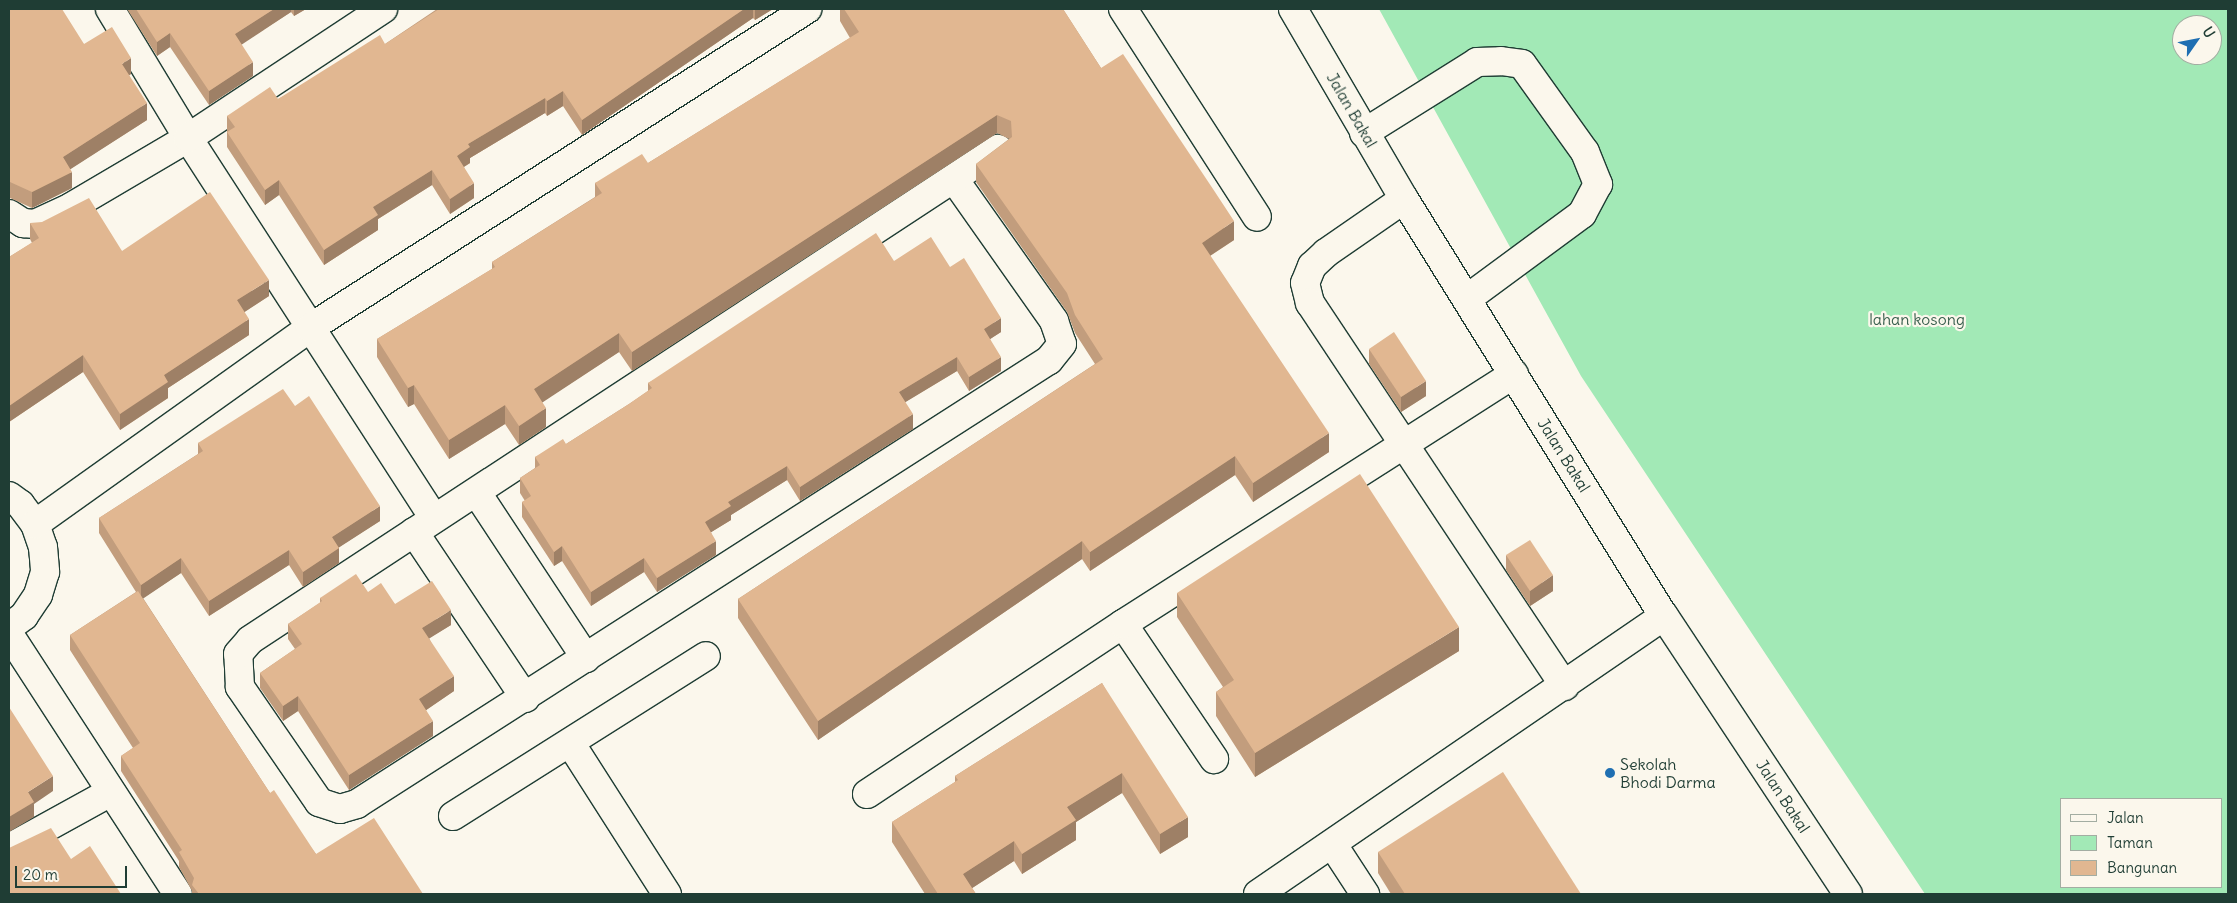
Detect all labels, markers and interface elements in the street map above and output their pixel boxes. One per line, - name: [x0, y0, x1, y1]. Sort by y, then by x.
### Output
- north arrow: [2172, 15, 2222, 65]
- text: U: [2199, 23, 2219, 41]
- street label: Jalan Bakal: [1323, 69, 1381, 151]
- park label: lahan kosong: [1869, 309, 1965, 329]
- street label: Jalan Bakal: [1534, 415, 1594, 495]
- place label: Sekolah Bhodi Darma: [1620, 754, 1716, 792]
- street label: Jalan Bakal: [1752, 756, 1814, 836]
- marker: Sekolah Bhodi Darma: [1604, 767, 1616, 779]
- legend: [2060, 798, 2222, 888]
- text: Jalan: [2107, 808, 2144, 827]
- text: Taman: [2107, 833, 2153, 852]
- scale bar: [18, 856, 130, 888]
- text: Bangunan: [2107, 858, 2177, 877]
- text: 20 m: [23, 865, 58, 884]

